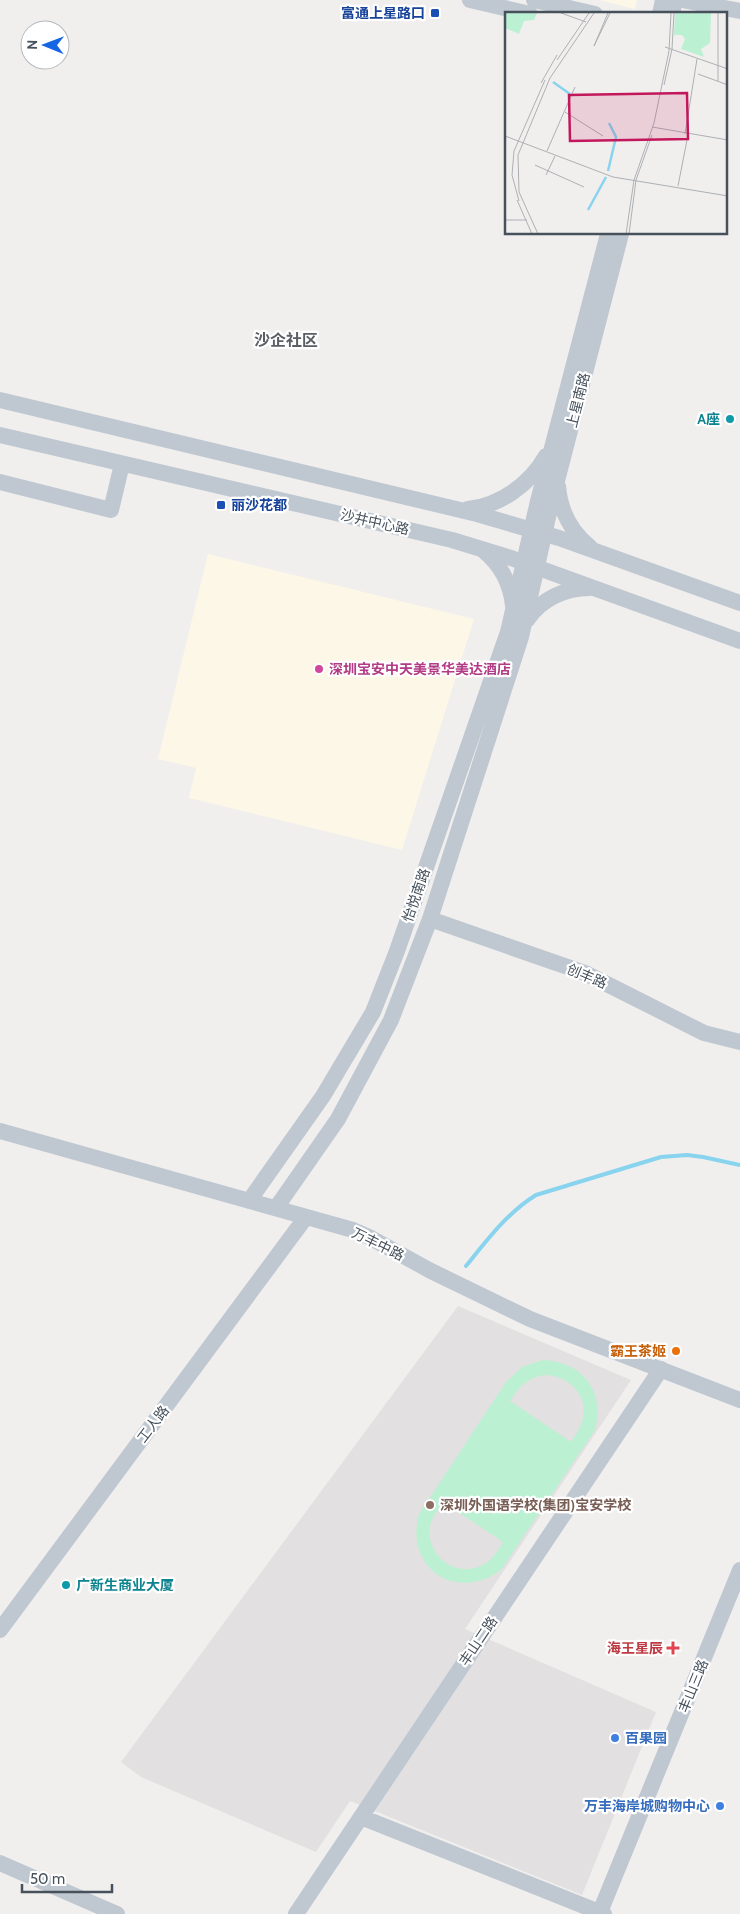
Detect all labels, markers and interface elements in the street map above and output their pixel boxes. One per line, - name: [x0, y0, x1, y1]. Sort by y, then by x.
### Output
- place label: 富通上星路口: [341, 4, 425, 22]
- marker: 富通上星路口: [429, 7, 441, 19]
- inset map: [505, 12, 728, 235]
- north arrow: [20, 20, 70, 70]
- text: N: [23, 40, 41, 50]
- district label: 沙企社区: [254, 331, 318, 350]
- street label: 上星南路: [562, 371, 594, 429]
- place label: A座: [697, 410, 720, 428]
- marker: A座: [724, 413, 736, 425]
- place label: 丽沙花都: [231, 496, 287, 514]
- marker: 丽沙花都: [215, 499, 227, 511]
- street label: 沙井中心路: [339, 505, 411, 539]
- place label: 深圳宝安中天美景华美达酒店: [329, 660, 511, 678]
- marker: 深圳宝安中天美景华美达酒店: [313, 663, 325, 675]
- street label: 怡悦南路: [398, 866, 434, 924]
- street label: 创丰路: [564, 960, 610, 992]
- street label: 万丰中路: [349, 1224, 407, 1264]
- place label: 霸王茶姬: [610, 1342, 666, 1360]
- marker: 霸王茶姬: [670, 1345, 682, 1357]
- street label: 工人路: [133, 1402, 173, 1446]
- place label: 深圳外国语学校(集团)宝安学校: [440, 1496, 631, 1514]
- marker: 深圳外国语学校(集团)宝安学校: [424, 1499, 436, 1511]
- place label: 广新生商业大厦: [76, 1576, 174, 1594]
- marker: 广新生商业大厦: [60, 1579, 72, 1591]
- street label: 丰山二路: [455, 1613, 501, 1669]
- place label: 海王星辰: [607, 1639, 663, 1657]
- marker: 海王星辰: [667, 1642, 679, 1654]
- street label: 丰山三路: [674, 1657, 712, 1715]
- place label: 百果园: [625, 1729, 667, 1747]
- marker: 百果园: [609, 1732, 621, 1744]
- place label: 万丰海岸城购物中心: [584, 1797, 710, 1815]
- marker: 万丰海岸城购物中心: [714, 1800, 726, 1812]
- scale bar: [22, 1862, 112, 1894]
- text: 50 m: [30, 1870, 65, 1888]

